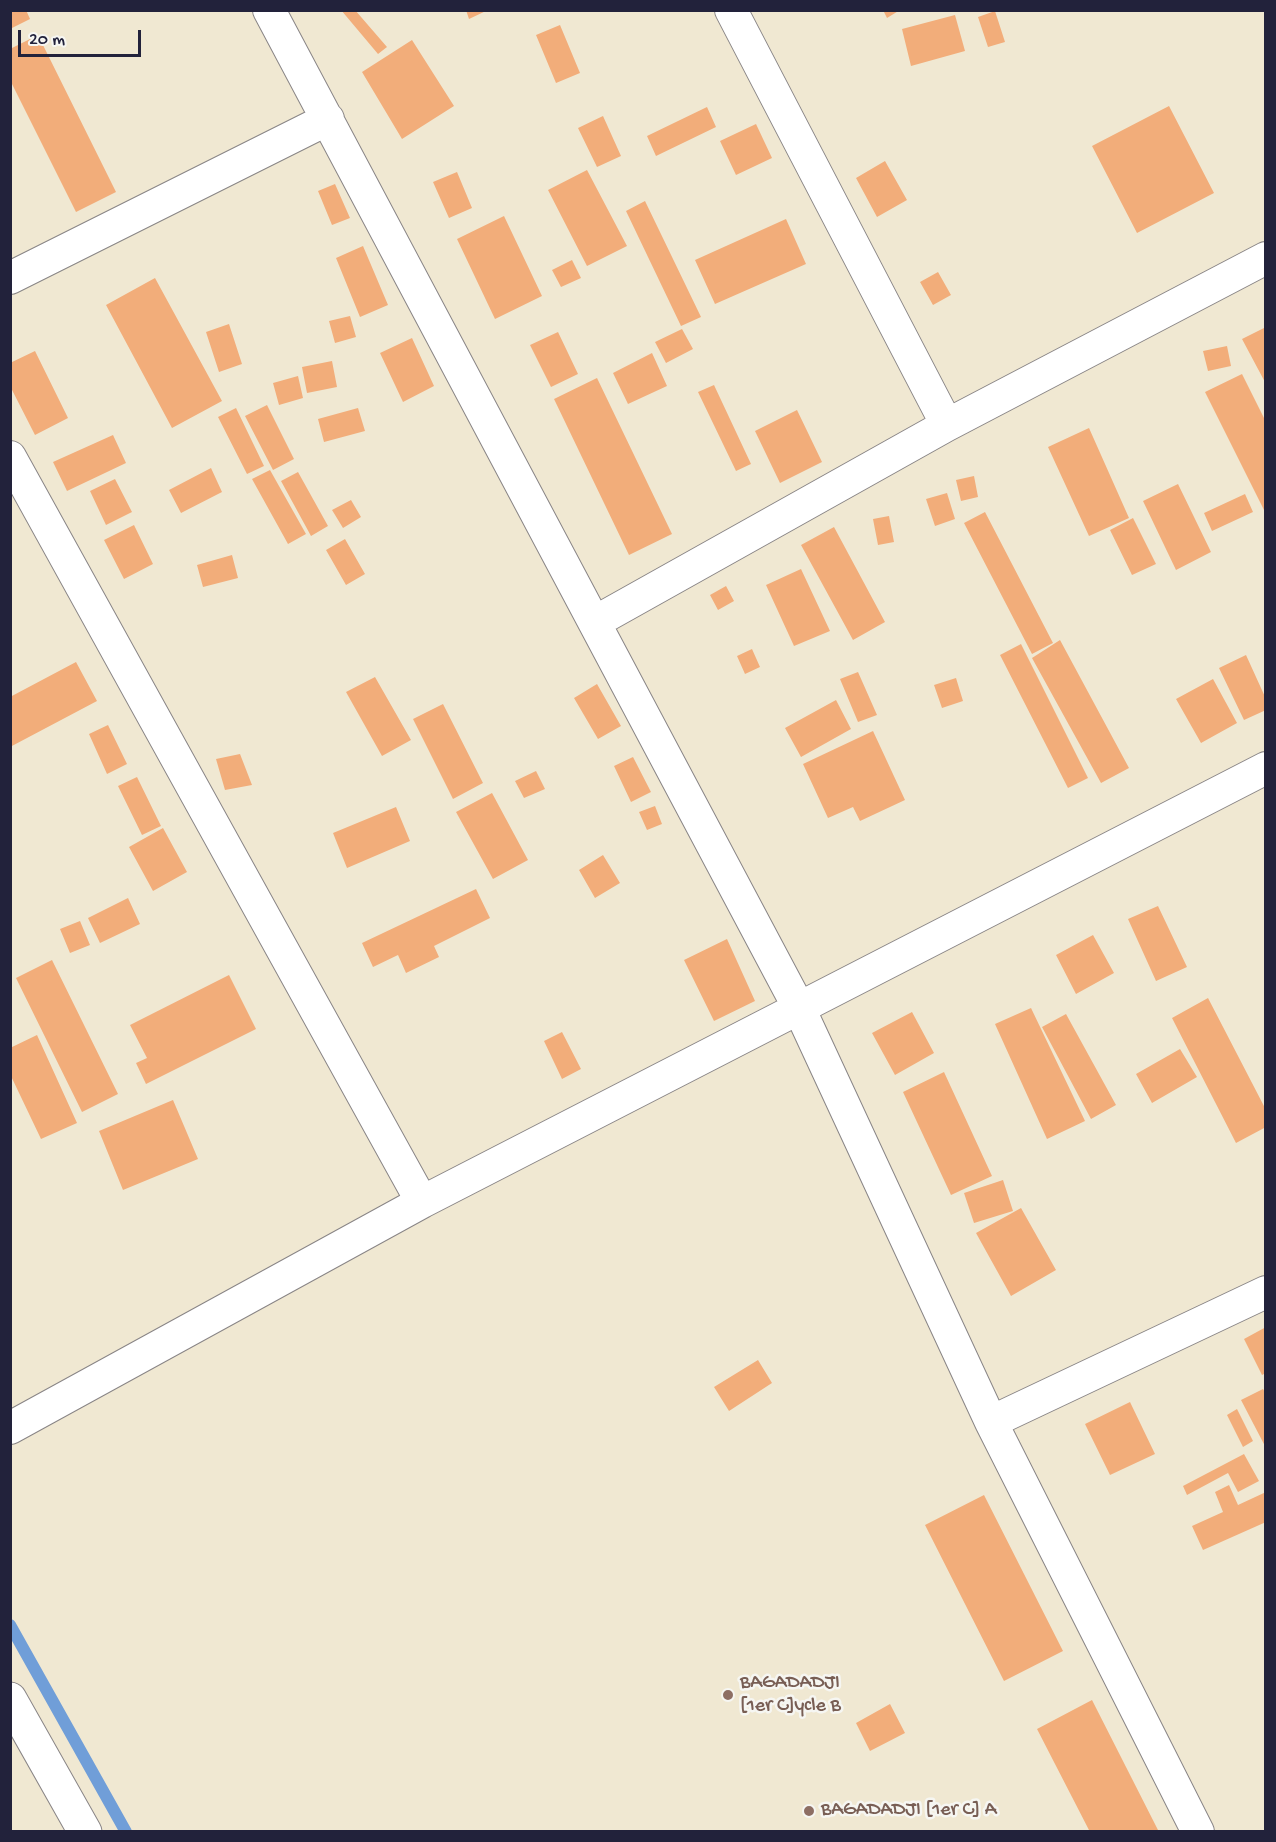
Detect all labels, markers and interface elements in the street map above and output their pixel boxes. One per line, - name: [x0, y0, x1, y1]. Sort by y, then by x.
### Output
- scale bar: [21, 18, 144, 56]
- text: 20 m: [29, 30, 65, 51]
- place label: BAGADADJI [1er C]ycle B: [740, 1672, 841, 1719]
- marker: BAGADADJI [1er C]ycle B: [721, 1688, 735, 1702]
- place label: BAGADADJI [1er C] A: [821, 1799, 996, 1823]
- marker: BAGADADJI [1er C] A: [802, 1804, 816, 1818]

